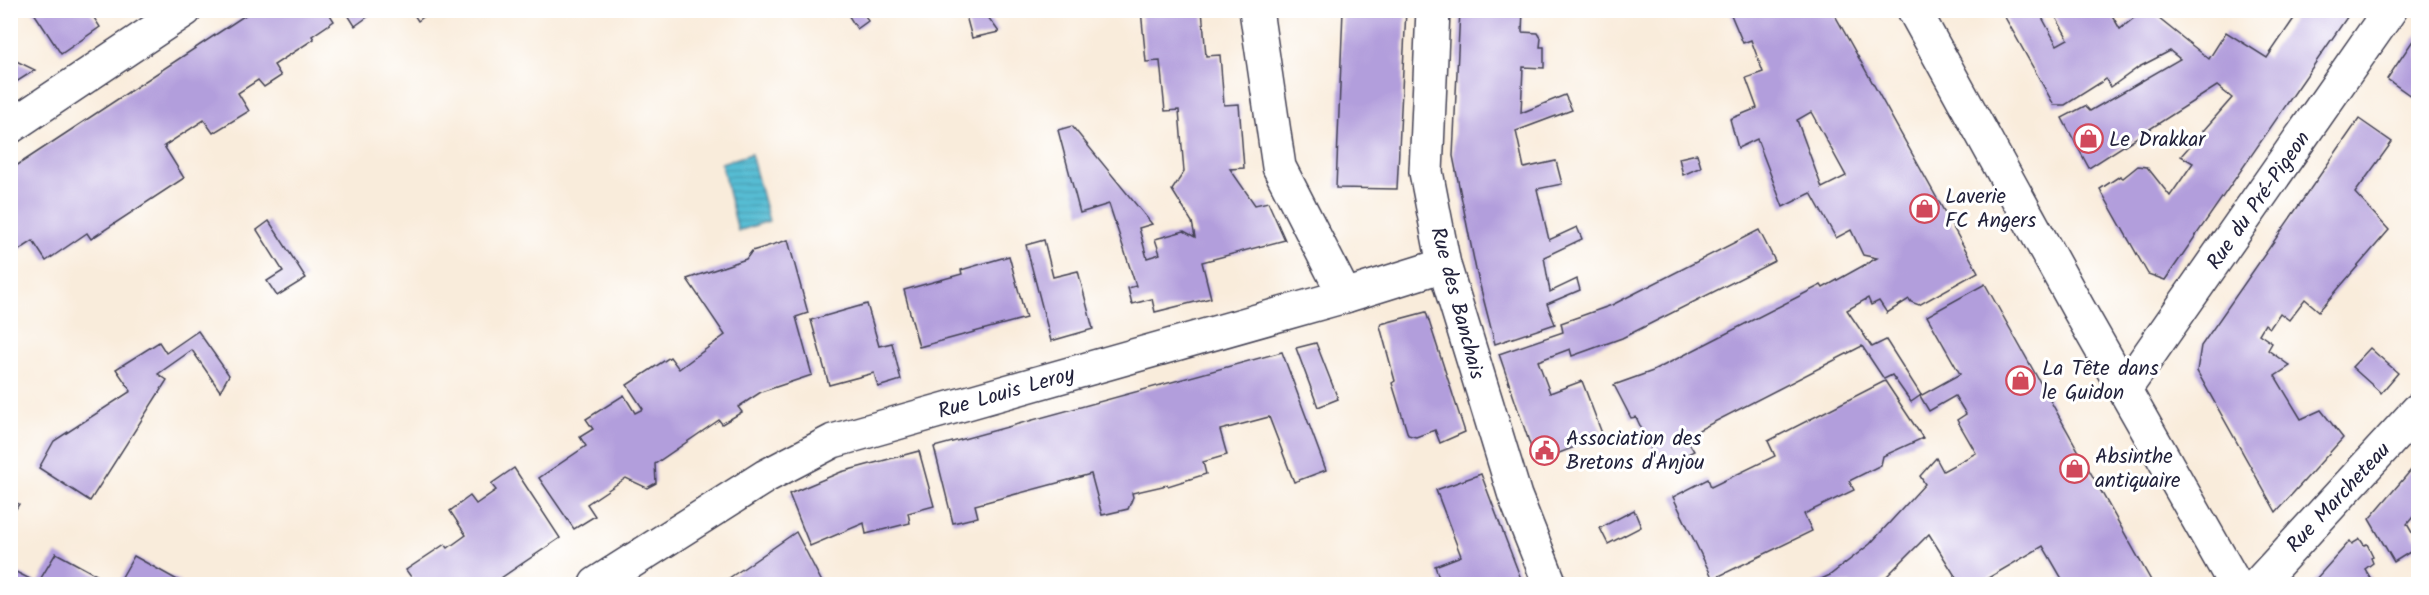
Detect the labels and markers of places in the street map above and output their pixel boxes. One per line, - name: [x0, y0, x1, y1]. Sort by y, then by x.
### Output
- shop icon: Le Drakkar: [2072, 123, 2104, 155]
- place label: Le Drakkar: [2109, 124, 2206, 157]
- place label: Laverie FC Angers: [1945, 181, 2036, 238]
- shop icon: Laverie FC Angers: [1908, 192, 1940, 224]
- place label: La Tête dans le Guidon: [2042, 353, 2159, 410]
- shop icon: La Tête dans le Guidon: [2005, 364, 2037, 396]
- place label: Association des Bretons d'Anjou: [1566, 423, 1704, 480]
- public building icon: Association des Bretons d'Anjou: [1529, 434, 1561, 466]
- place label: Absinthe antiquaire: [2095, 441, 2181, 498]
- shop icon: Absinthe antiquaire: [2058, 452, 2090, 484]

